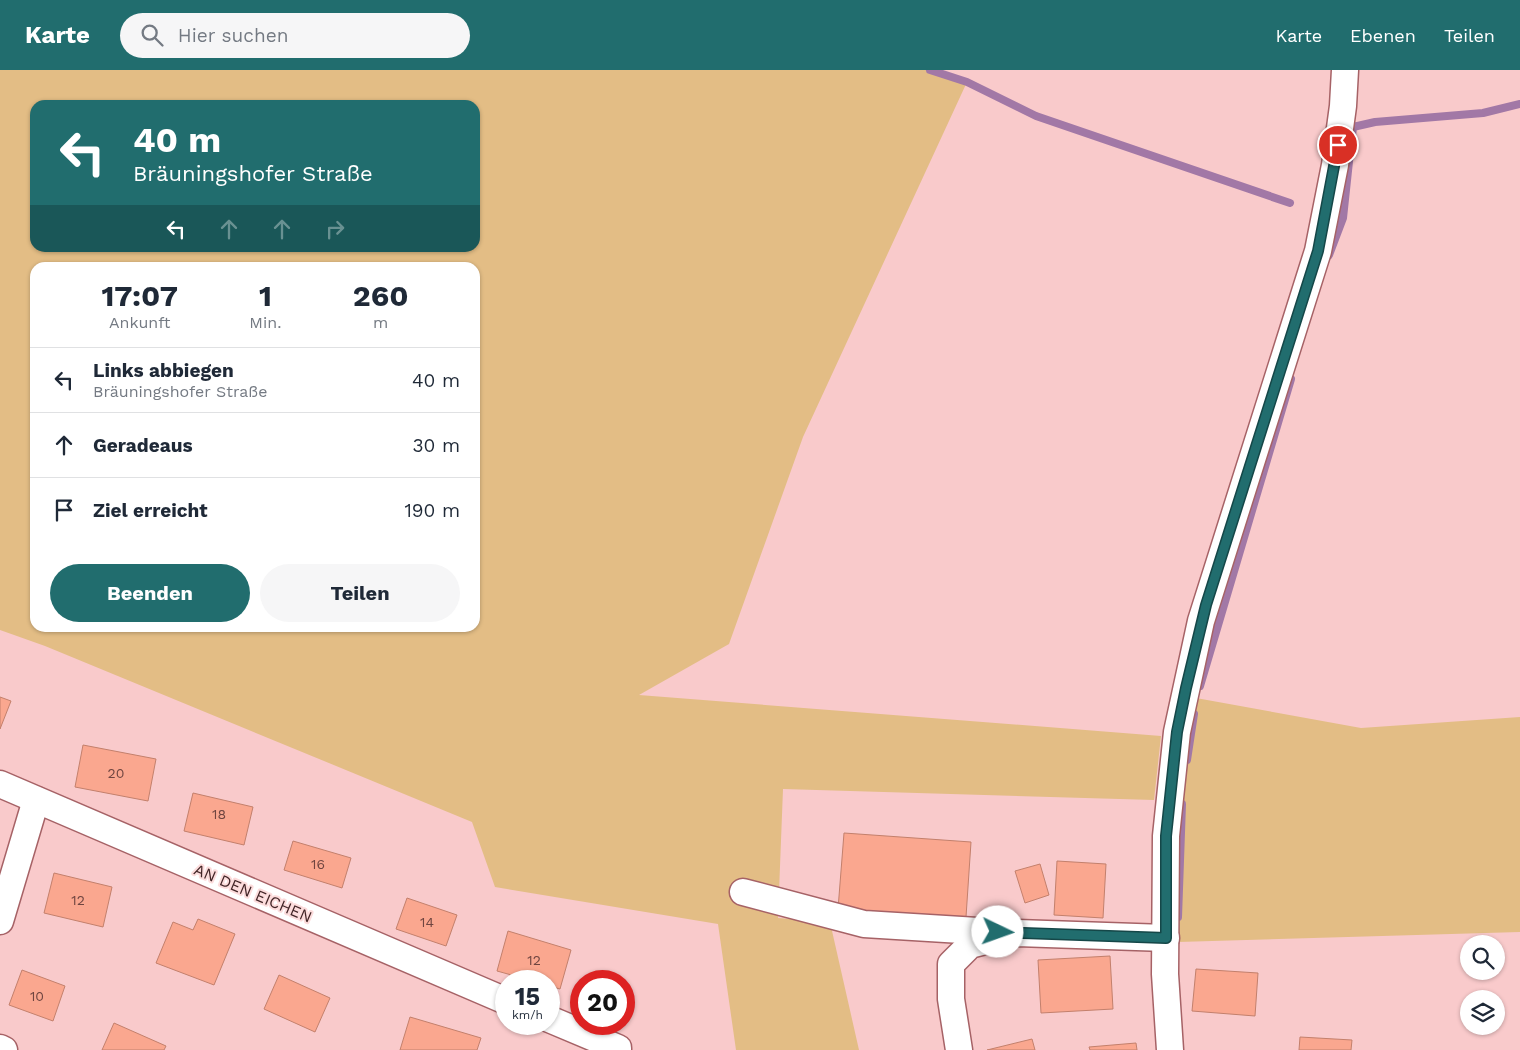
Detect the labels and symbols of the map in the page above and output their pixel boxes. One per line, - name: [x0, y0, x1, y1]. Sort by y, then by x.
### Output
- pin: [1317, 124, 1359, 166]
- house number: 20: [108, 765, 124, 781]
- house number: 18: [212, 806, 226, 822]
- house number: 16: [311, 856, 325, 872]
- street label: AN DEN EICHEN: [191, 860, 315, 926]
- house number: 12: [71, 892, 85, 908]
- position arrow: [971, 905, 1023, 957]
- house number: 14: [420, 914, 434, 930]
- house number: 12: [527, 952, 541, 968]
- speed limit sign: 20: [570, 970, 635, 1035]
- house number: 10: [30, 988, 44, 1004]

